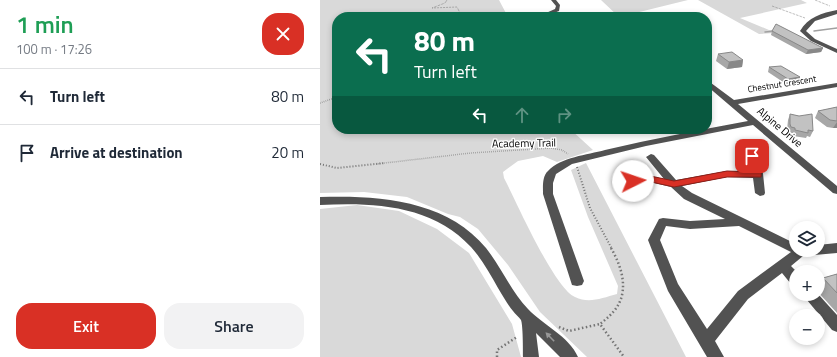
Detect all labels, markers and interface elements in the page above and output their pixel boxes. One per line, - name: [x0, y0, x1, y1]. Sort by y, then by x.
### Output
- text: 1 min: [16, 6, 74, 42]
- button: close: [262, 13, 304, 55]
- text: 80 m: [414, 19, 475, 62]
- icon: left: [348, 28, 400, 80]
- text: 100 m · 17:26: [16, 39, 92, 59]
- text: Turn left: [414, 58, 477, 85]
- street label: Chestnut Crescent: [747, 72, 818, 95]
- text: Turn left: [50, 85, 105, 108]
- text: 80 m: [271, 85, 304, 108]
- icon: left: [16, 86, 38, 108]
- street label: Alpine Drive: [754, 103, 807, 151]
- icon: left: [469, 104, 491, 126]
- icon: ahead: [511, 104, 533, 126]
- icon: right: [553, 104, 575, 126]
- street label: Academy Trail: [492, 134, 556, 152]
- pin: [735, 139, 769, 173]
- text: Arrive at destination: [50, 141, 183, 164]
- text: 20 m: [271, 141, 304, 164]
- icon: arrive: [16, 142, 38, 164]
- icon: arrive: [741, 145, 763, 167]
- position arrow: [612, 160, 654, 202]
- map controls: [789, 221, 825, 345]
- button: layers: [789, 221, 825, 257]
- button: +: [789, 265, 825, 301]
- button: Exit: [16, 303, 156, 349]
- button: Share: [164, 303, 304, 349]
- button: −: [789, 309, 825, 345]
- one-way arrow: [545, 332, 555, 342]

